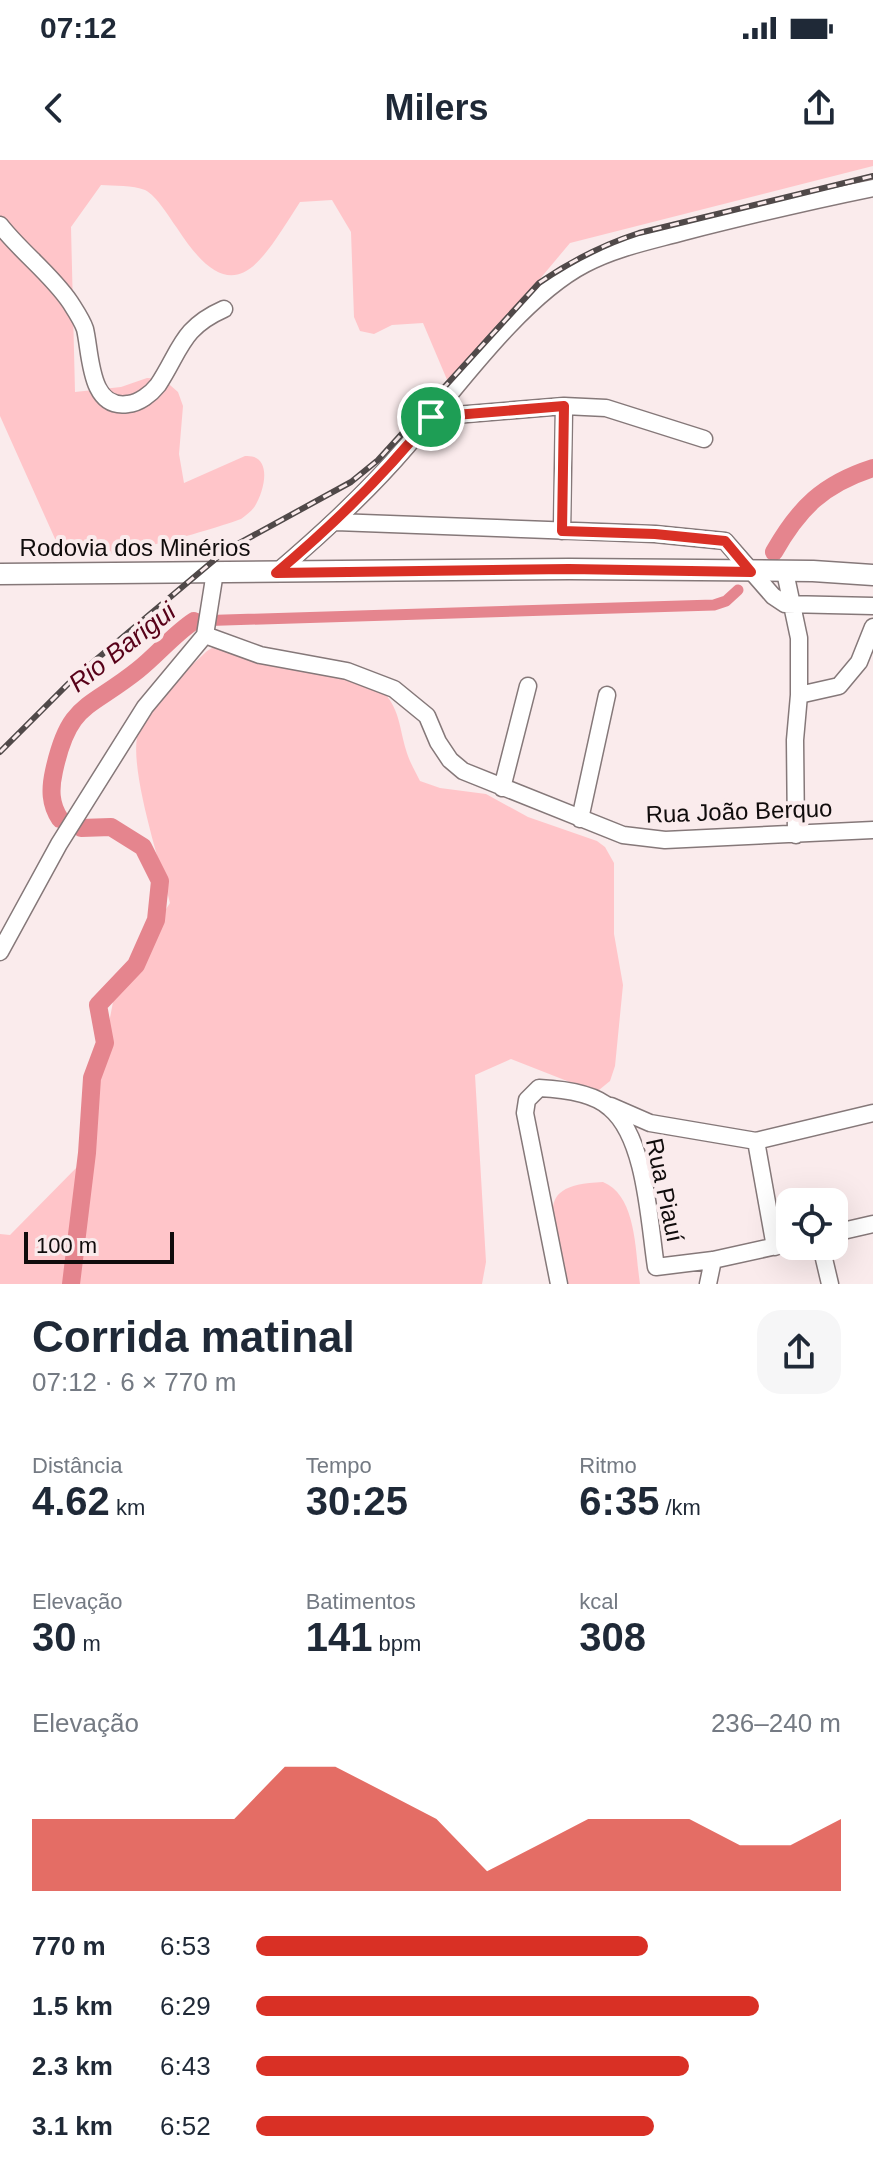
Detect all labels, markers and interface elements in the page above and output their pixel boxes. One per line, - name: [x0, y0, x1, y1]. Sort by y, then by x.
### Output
- text: 07:12: [40, 11, 117, 44]
- icon: back: [32, 86, 76, 130]
- icon: share: [797, 86, 841, 130]
- text: Milers: [384, 87, 489, 128]
- pin: [397, 383, 465, 451]
- icon: arrive: [409, 395, 453, 439]
- street label: Rodovia dos Minérios: [20, 534, 250, 561]
- water label: Rio Barigui: [63, 595, 182, 698]
- street label: Rua João Berquo: [645, 794, 833, 828]
- street label: Rua Piauí: [641, 1136, 689, 1245]
- map controls: [776, 1188, 848, 1260]
- button: locate: [776, 1188, 848, 1260]
- scale bar: [24, 1228, 174, 1264]
- text: 100 m: [36, 1233, 97, 1258]
- button: share: [757, 1310, 841, 1394]
- text: Corrida matinal: [32, 1312, 355, 1361]
- text: 07:12 · 6 × 770 m: [32, 1367, 237, 1397]
- text: Distância: [32, 1453, 122, 1478]
- text: Tempo: [306, 1453, 372, 1478]
- text: Ritmo: [579, 1453, 637, 1478]
- text: 4.62: [32, 1479, 110, 1523]
- text: 30:25: [306, 1479, 408, 1523]
- text: 6:35: [579, 1479, 659, 1523]
- text: km: [110, 1495, 145, 1520]
- text: /km: [659, 1495, 701, 1520]
- text: Elevação: [32, 1589, 123, 1614]
- text: Batimentos: [306, 1589, 416, 1614]
- text: kcal: [579, 1589, 618, 1614]
- text: 30: [32, 1615, 77, 1659]
- text: 141: [306, 1615, 372, 1659]
- text: 308: [579, 1615, 646, 1659]
- text: m: [77, 1631, 101, 1656]
- text: bpm: [372, 1631, 421, 1656]
- text: Elevação: [32, 1708, 139, 1738]
- text: 236–240 m: [711, 1708, 841, 1738]
- text: 770 m: [32, 1931, 106, 1961]
- text: 6:53: [160, 1931, 211, 1961]
- text: 1.5 km: [32, 1991, 113, 2021]
- text: 6:29: [160, 1991, 211, 2021]
- text: 2.3 km: [32, 2051, 113, 2081]
- text: 6:43: [160, 2051, 211, 2081]
- text: 3.1 km: [32, 2111, 113, 2141]
- text: 6:52: [160, 2111, 211, 2141]

